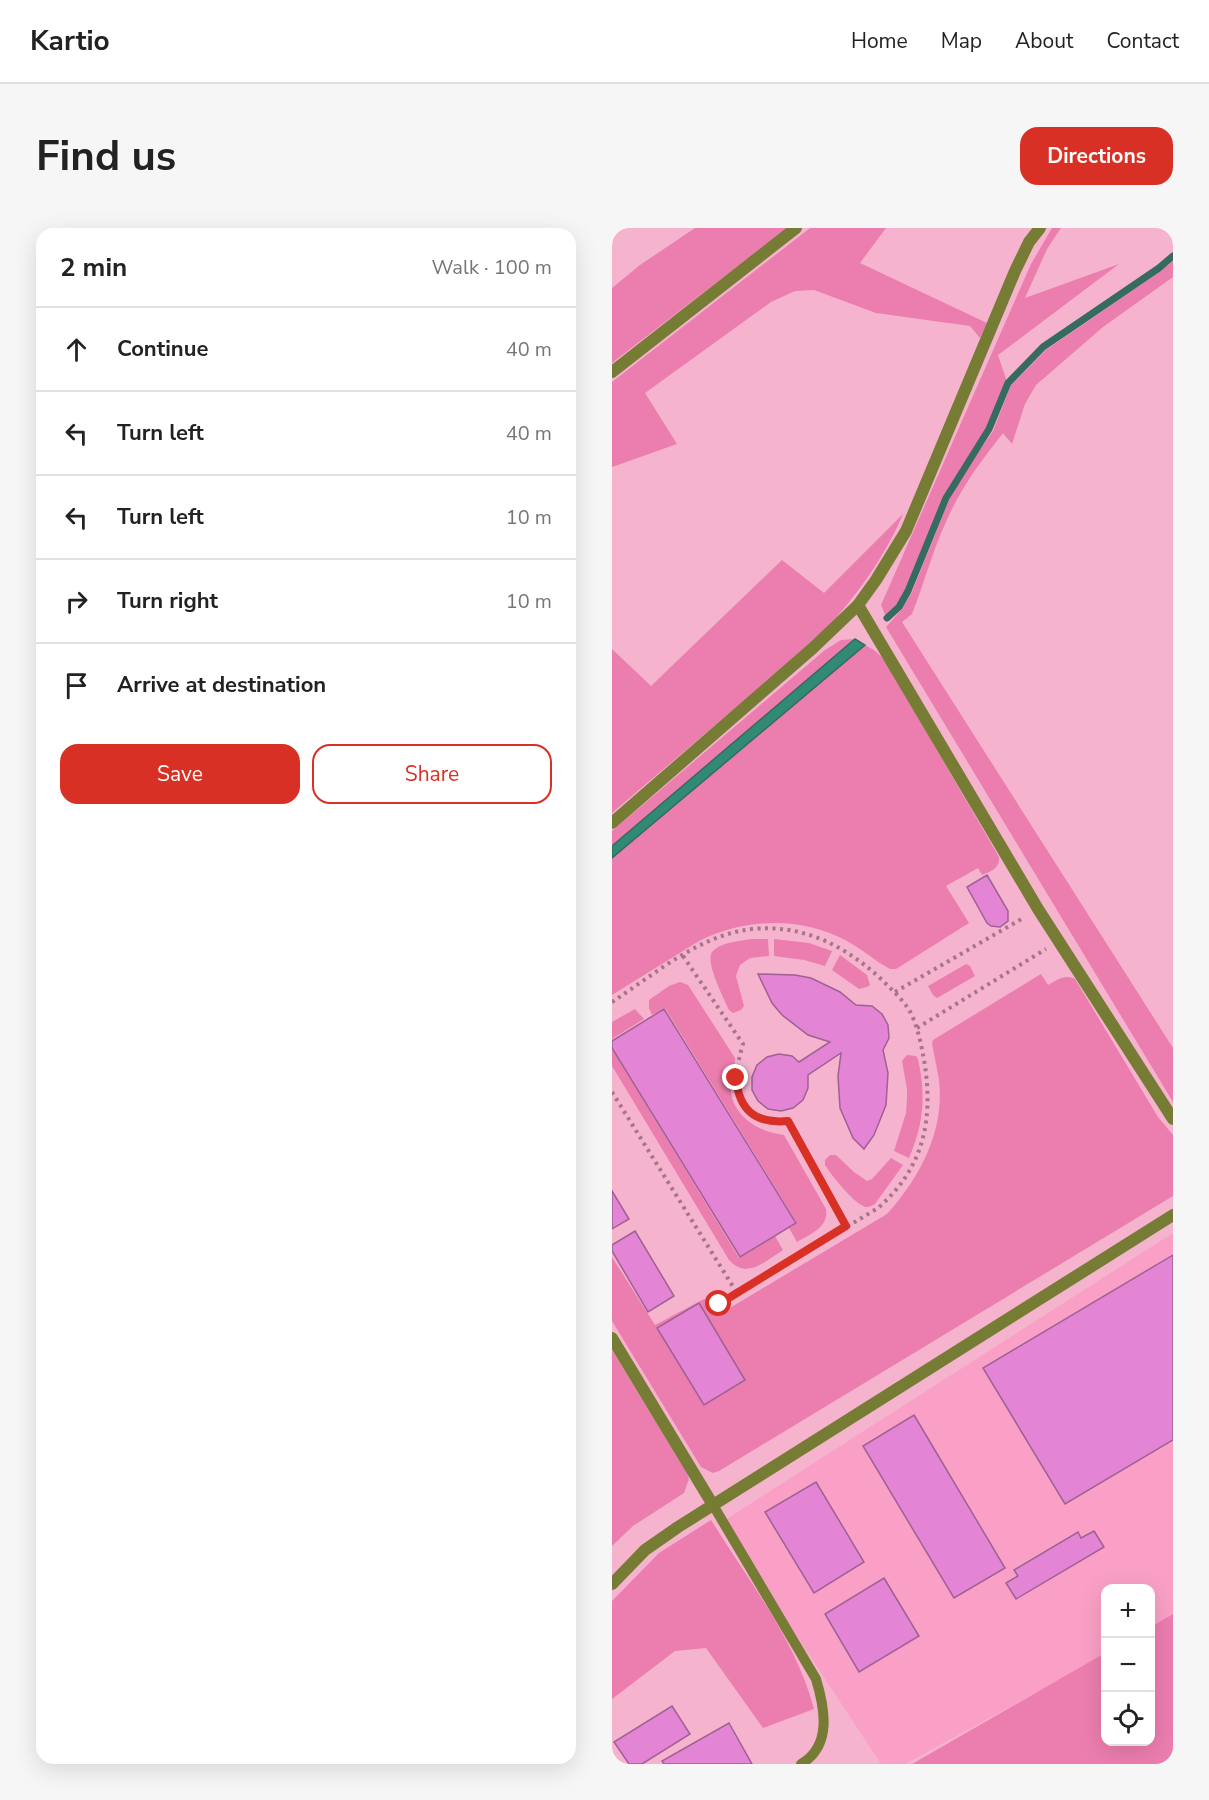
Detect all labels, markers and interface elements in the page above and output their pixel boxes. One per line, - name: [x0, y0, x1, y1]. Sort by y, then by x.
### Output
- text: Kartio: [30, 22, 110, 60]
- text: Home: [851, 27, 908, 55]
- text: Map: [941, 27, 982, 55]
- text: About: [1015, 27, 1073, 55]
- text: Contact: [1106, 27, 1179, 55]
- button: Directions: [1020, 127, 1173, 185]
- text: Find us: [36, 128, 176, 185]
- text: 2 min: [60, 250, 127, 285]
- text: Walk · 100 m: [432, 254, 552, 281]
- icon: ahead: [60, 333, 93, 366]
- text: Continue: [117, 334, 208, 364]
- text: 40 m: [506, 336, 552, 363]
- icon: left: [60, 417, 93, 450]
- text: Turn left: [117, 418, 204, 448]
- text: 40 m: [506, 420, 552, 447]
- icon: left: [60, 501, 93, 534]
- text: Turn left: [117, 502, 204, 532]
- text: 10 m: [506, 504, 552, 531]
- icon: right: [60, 585, 93, 618]
- text: Turn right: [117, 586, 218, 616]
- text: 10 m: [506, 588, 552, 615]
- icon: arrive: [60, 669, 93, 702]
- text: Arrive at destination: [117, 670, 326, 700]
- button: Save: [60, 744, 300, 804]
- button: Share: [312, 744, 552, 804]
- route end: [722, 1064, 748, 1090]
- route start: [705, 1290, 731, 1316]
- map controls: [1101, 1584, 1155, 1746]
- button: +: [1101, 1584, 1155, 1638]
- button: −: [1101, 1638, 1155, 1692]
- button: locate: [1101, 1692, 1155, 1746]

